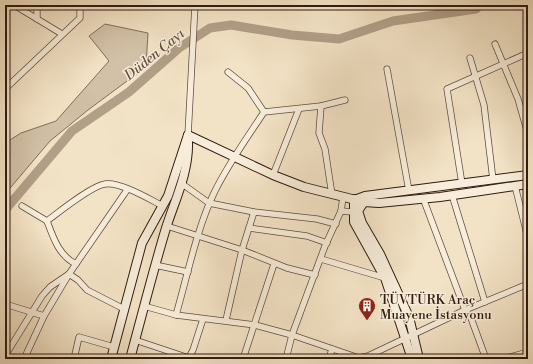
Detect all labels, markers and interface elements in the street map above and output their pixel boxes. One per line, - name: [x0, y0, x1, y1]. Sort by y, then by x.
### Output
- water label: Düden Çayı: [120, 24, 189, 85]
- place label: TÜVTÜRK Araç Muayene İstasyonu: [380, 291, 492, 323]
- building icon: TÜVTÜRK Araç Muayene İstasyonu: [357, 296, 377, 321]

